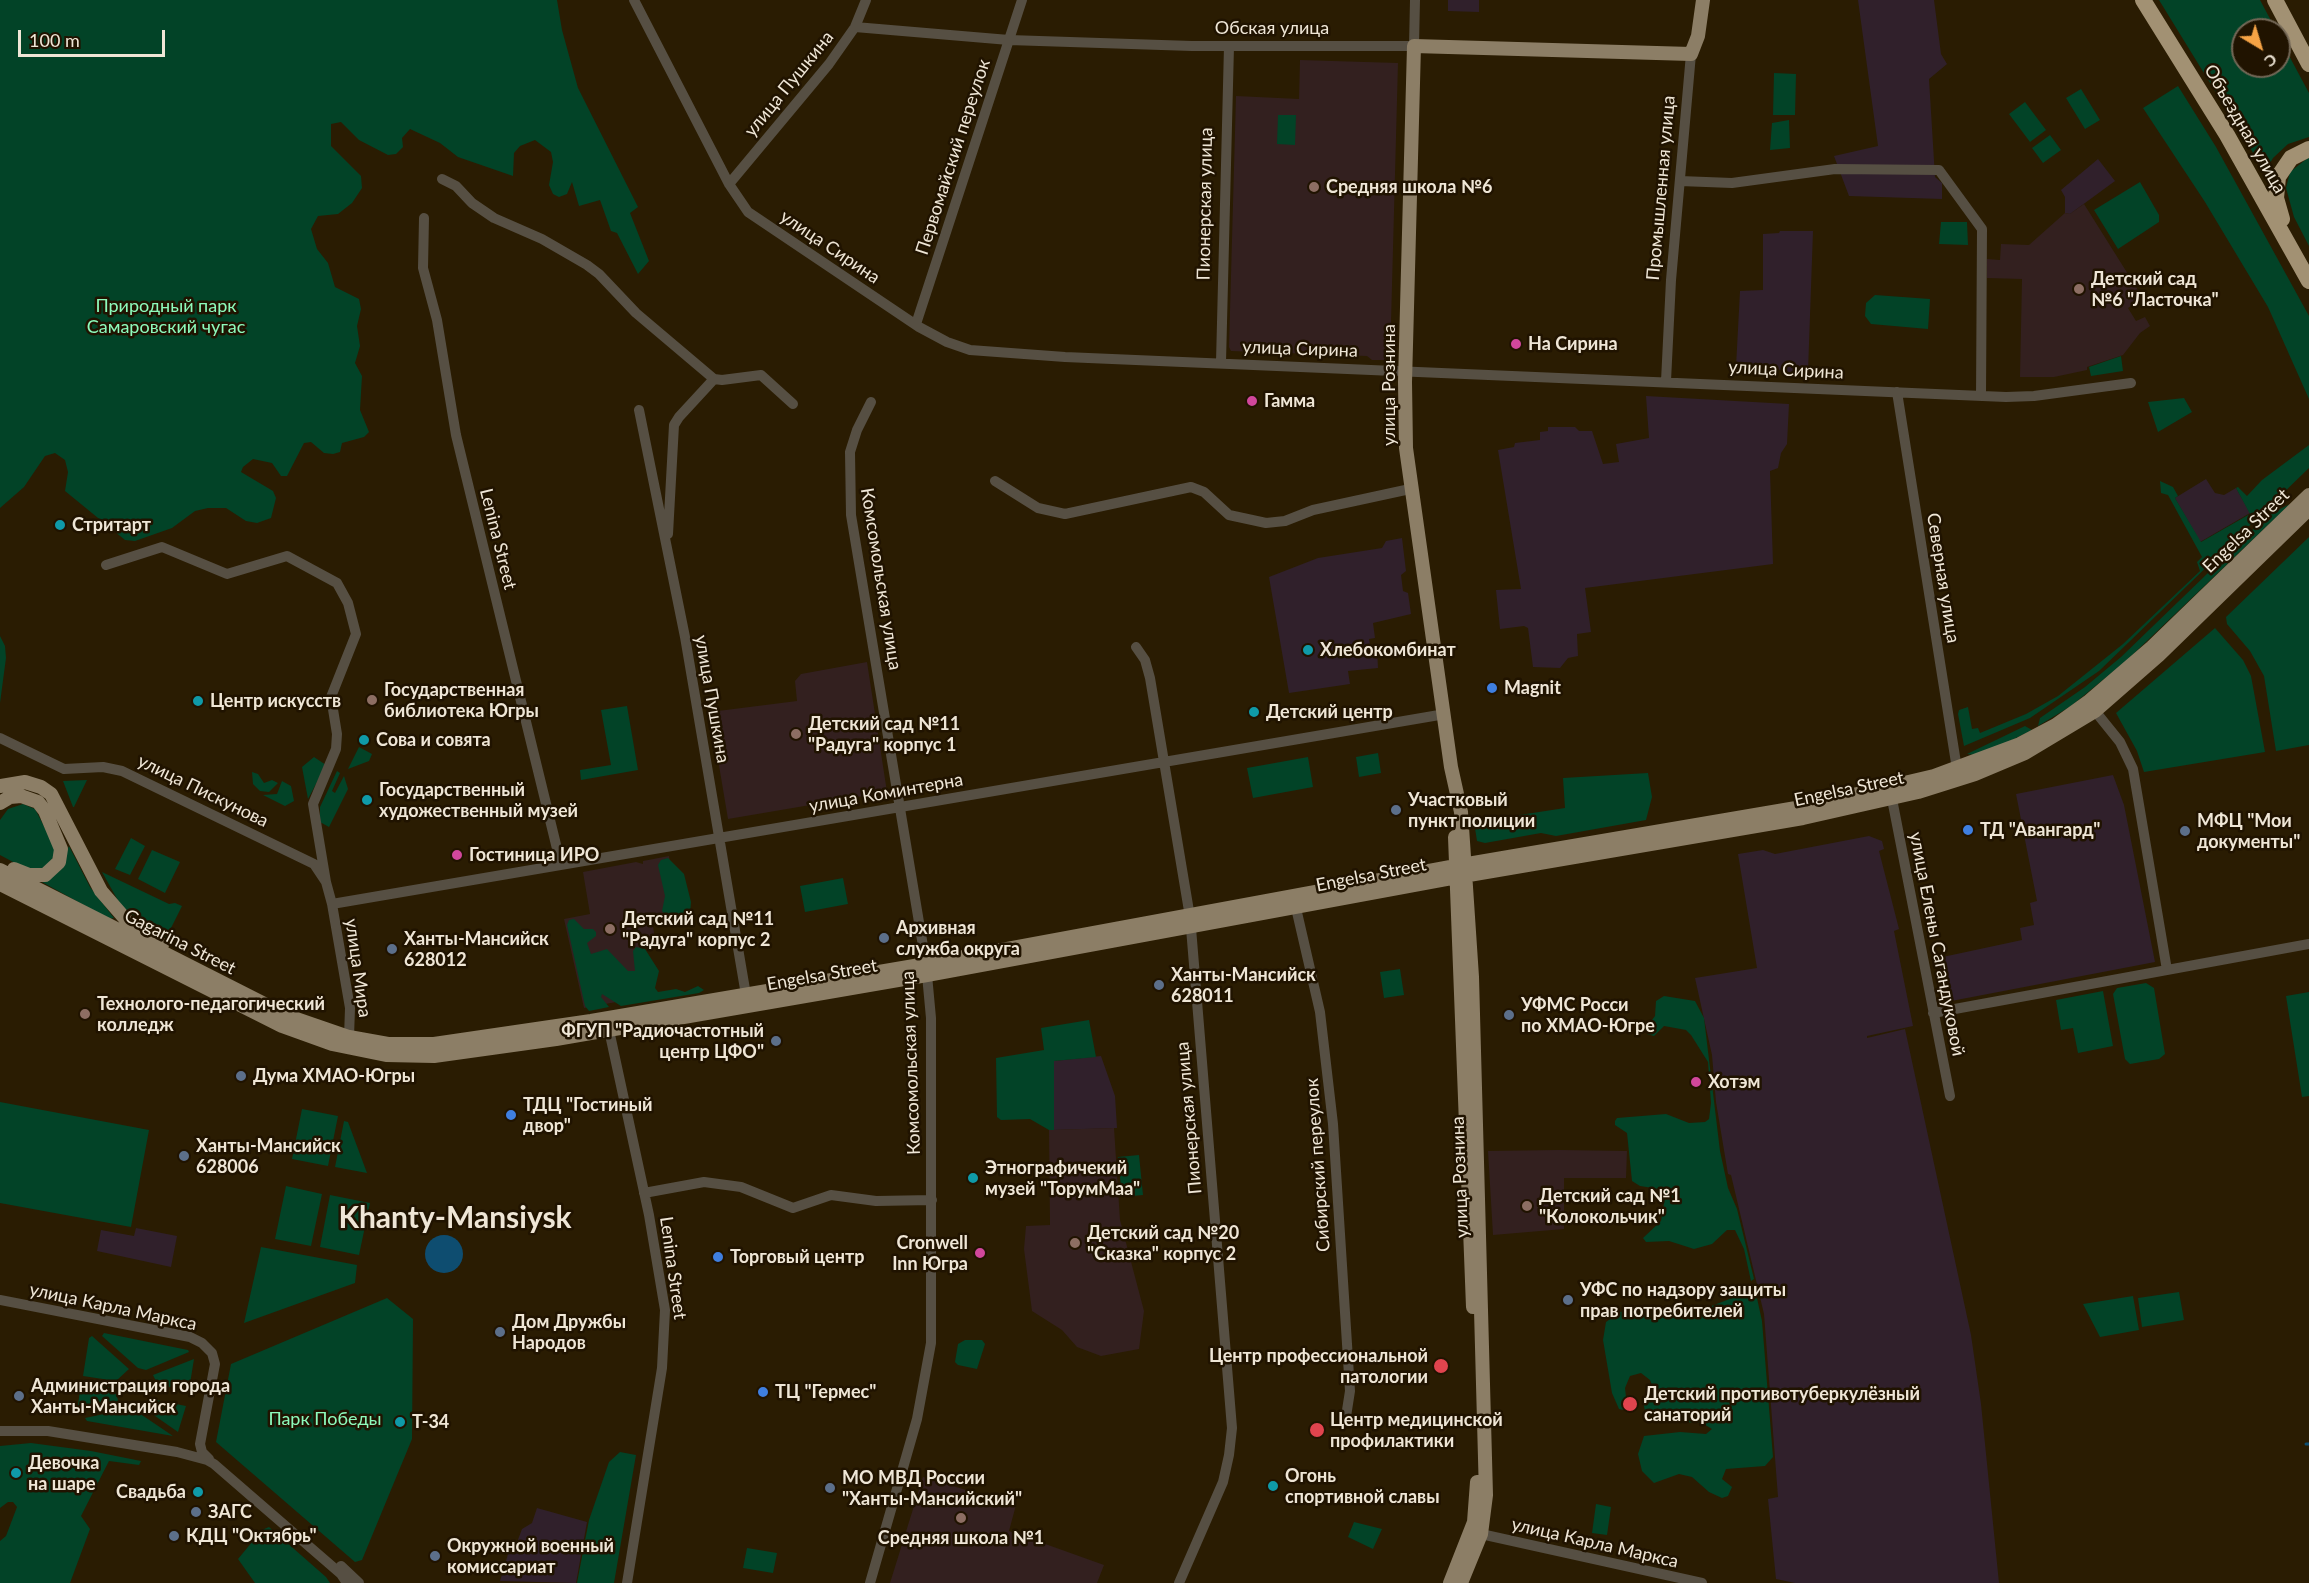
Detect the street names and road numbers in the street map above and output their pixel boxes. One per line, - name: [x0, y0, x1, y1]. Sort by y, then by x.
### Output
- street label: Обская улица: [1215, 17, 1329, 39]
- street label: улица Пушкина: [740, 27, 838, 141]
- street label: Первомайский переулок: [911, 56, 995, 258]
- street label: Объездная улица: [2199, 61, 2291, 197]
- street label: Промышленная улица: [1642, 95, 1680, 281]
- street label: Пионерская улица: [1193, 127, 1217, 281]
- street label: улица Сирина: [776, 206, 884, 288]
- street label: улица Рознина: [1378, 324, 1400, 446]
- street label: улица Сирина: [1242, 336, 1358, 362]
- street label: улица Сирина: [1728, 356, 1844, 384]
- street label: Engelsa Street: [2198, 484, 2294, 578]
- street label: Lenina Street: [475, 486, 521, 592]
- street label: Комсомольская улица: [856, 486, 906, 672]
- street label: Северная улица: [1922, 511, 1964, 645]
- street label: улица Пушкина: [690, 633, 734, 765]
- street label: улица Пискунова: [134, 750, 272, 832]
- street label: Engelsa Street: [1792, 767, 1906, 811]
- street label: улица Коминтерна: [807, 769, 965, 817]
- street label: улица Елены Сагандуковой: [1905, 830, 1969, 1058]
- street label: Engelsa Street: [1314, 854, 1428, 896]
- street label: Gagarina Street: [121, 905, 239, 979]
- street label: улица Мира: [340, 917, 376, 1019]
- street label: Engelsa Street: [765, 955, 879, 995]
- street label: Комсомольская улица: [897, 971, 925, 1155]
- street label: Пионерская улица: [1172, 1041, 1206, 1195]
- street label: Сибирский переулок: [1301, 1077, 1335, 1253]
- street label: улица Рознина: [1447, 1116, 1473, 1238]
- street label: Lenina Street: [655, 1215, 691, 1321]
- street label: улица Карла Маркса: [27, 1279, 199, 1335]
- street label: улица Карла Маркса: [1509, 1513, 1681, 1573]

